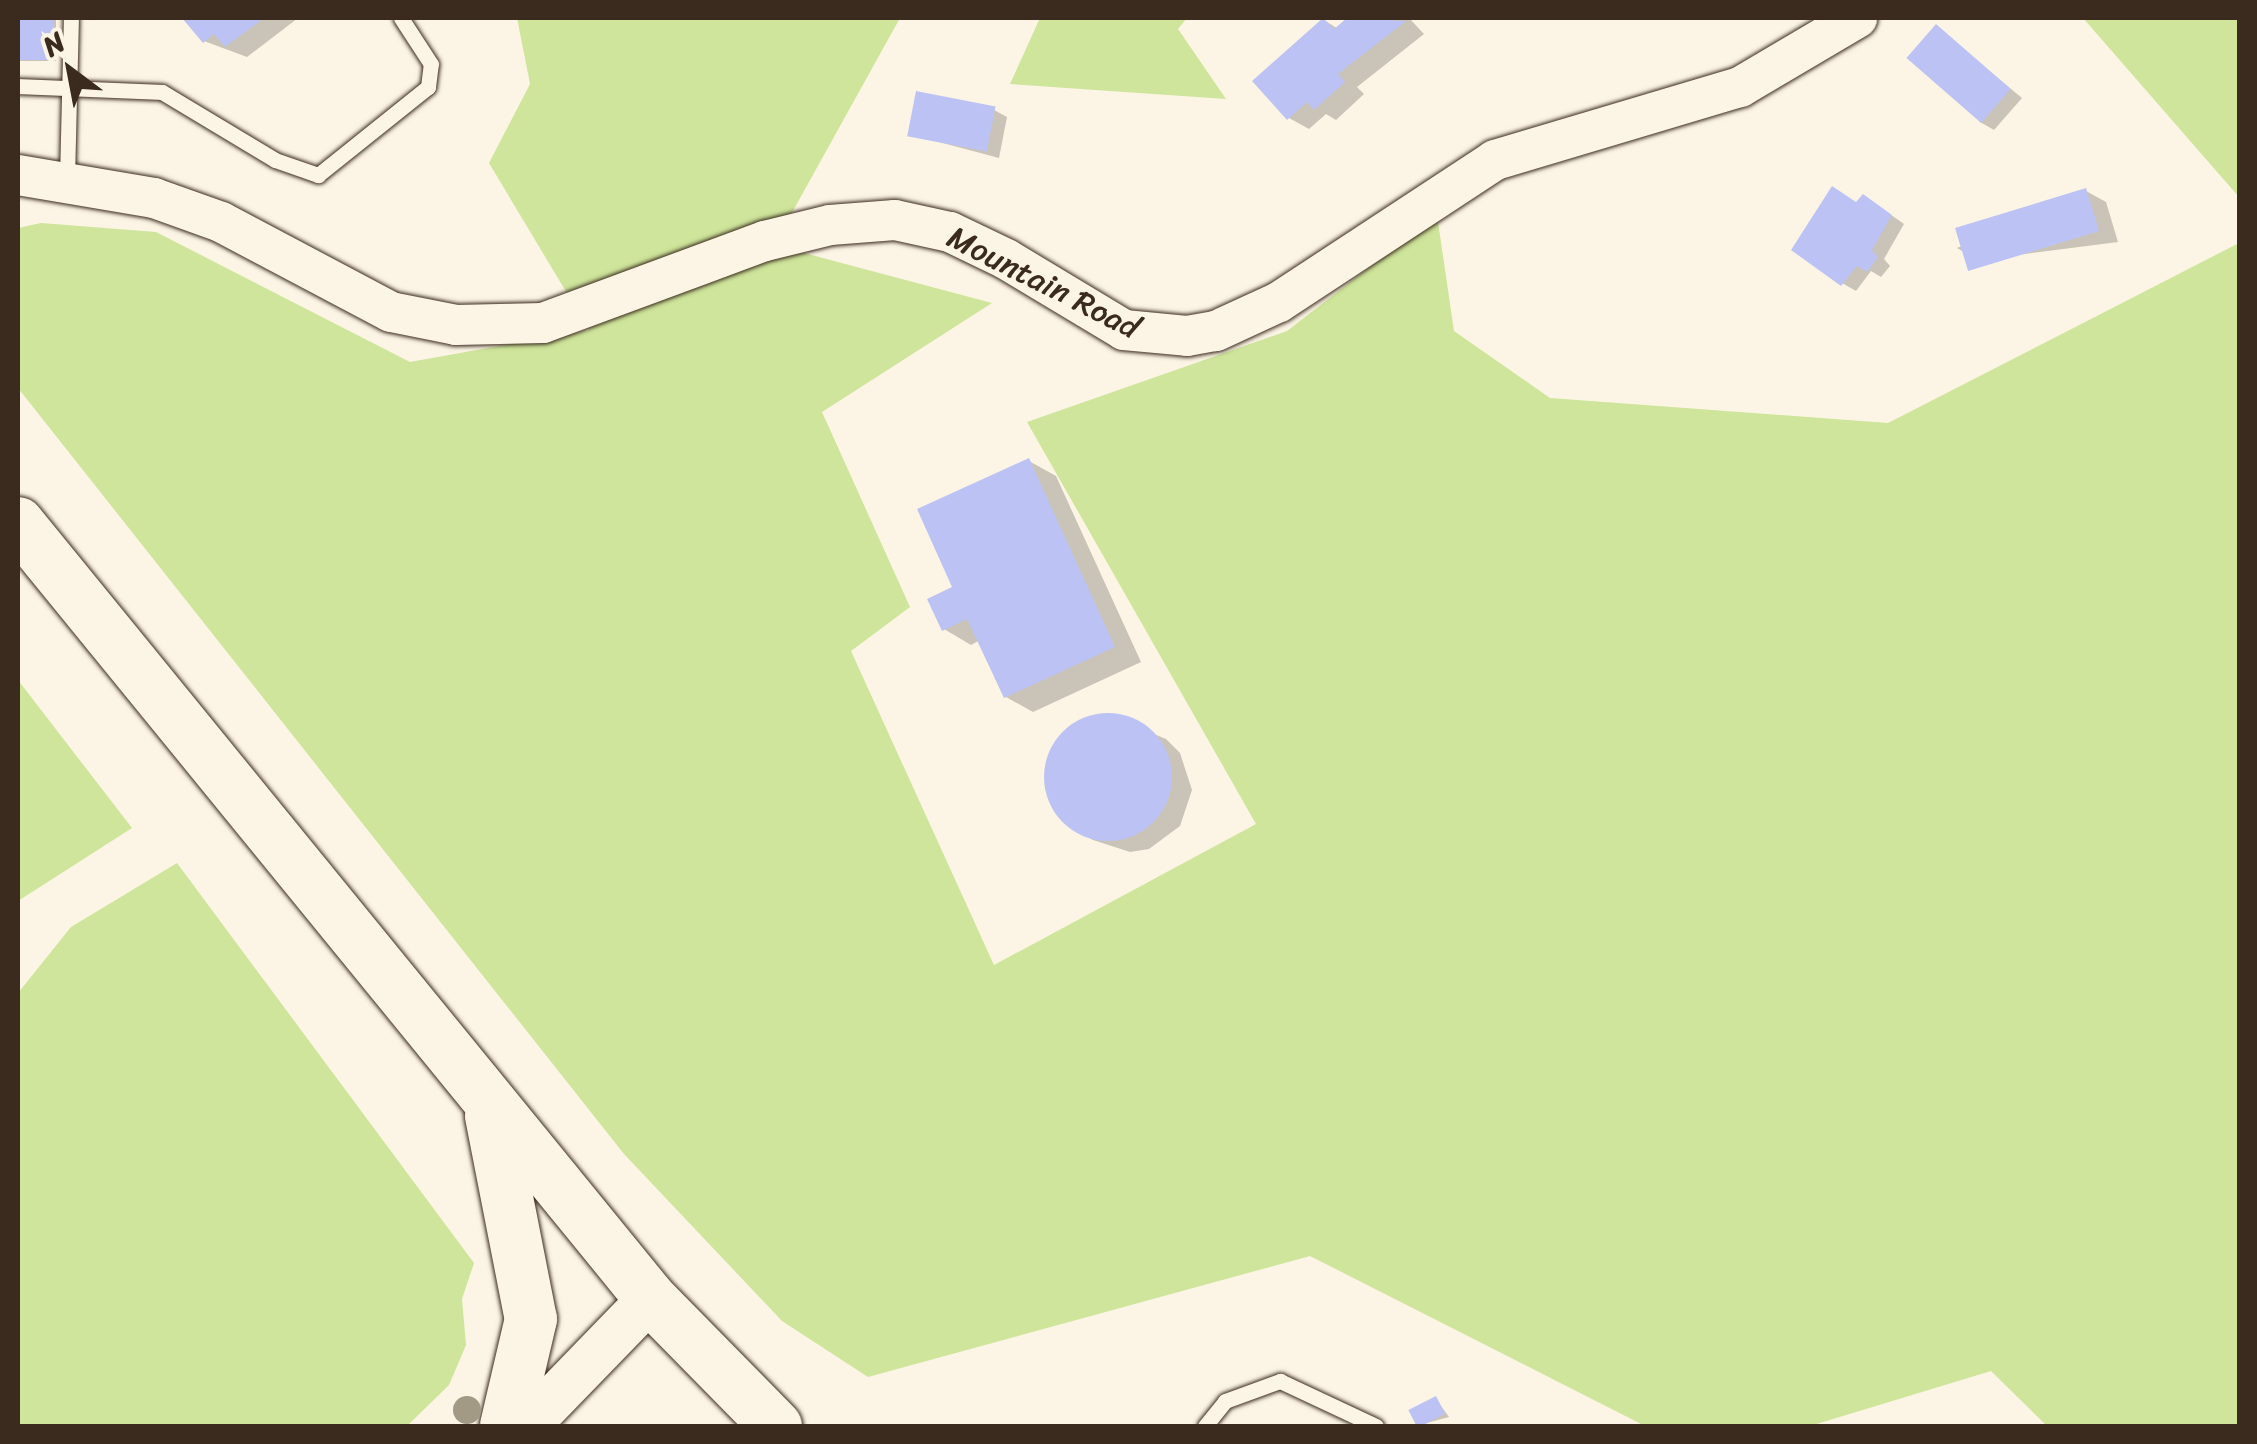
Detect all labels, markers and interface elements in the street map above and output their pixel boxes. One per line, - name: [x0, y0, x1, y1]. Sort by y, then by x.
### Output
- text: N: [33, 18, 75, 70]
- north arrow: [20, 20, 120, 120]
- street label: Mountain Road: [941, 218, 1145, 348]

